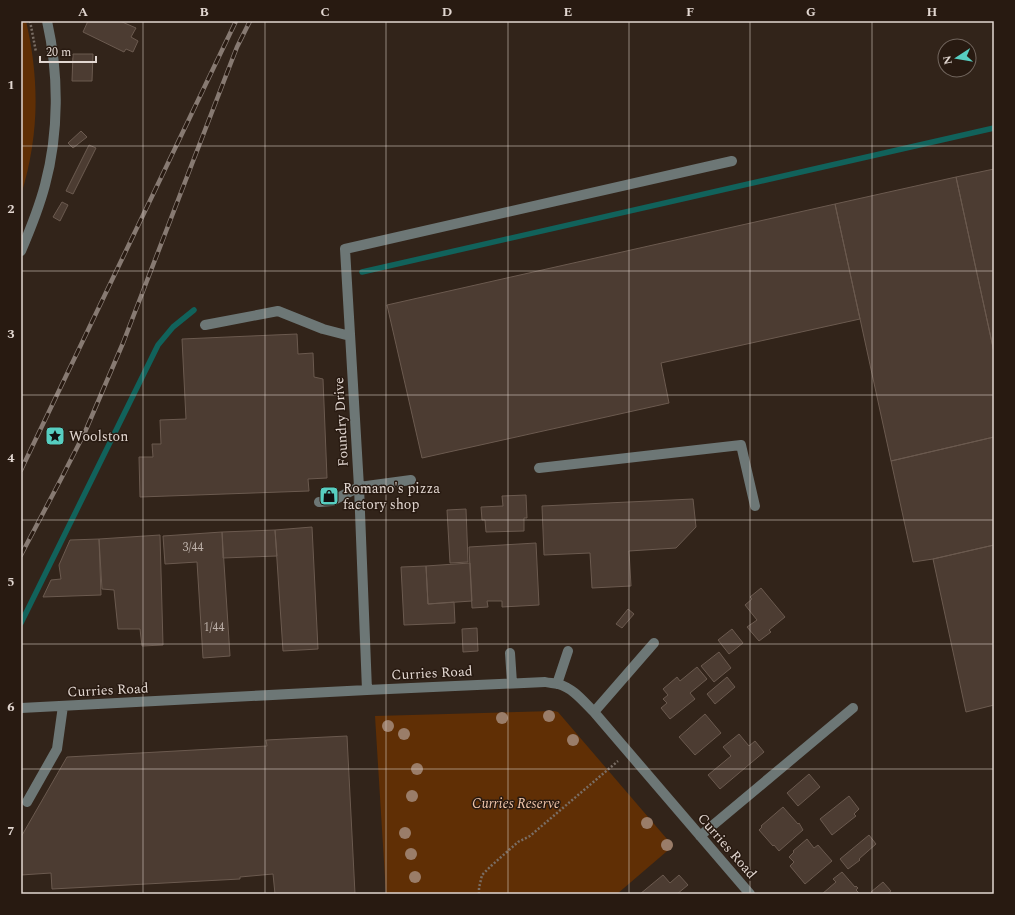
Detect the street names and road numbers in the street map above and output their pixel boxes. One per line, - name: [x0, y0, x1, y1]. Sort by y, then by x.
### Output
- street label: Foundry Drive: [328, 376, 354, 467]
- street label: Curries Road: [391, 660, 473, 686]
- street label: Curries Road: [67, 677, 149, 703]
- street label: Curries Road: [692, 808, 762, 884]

